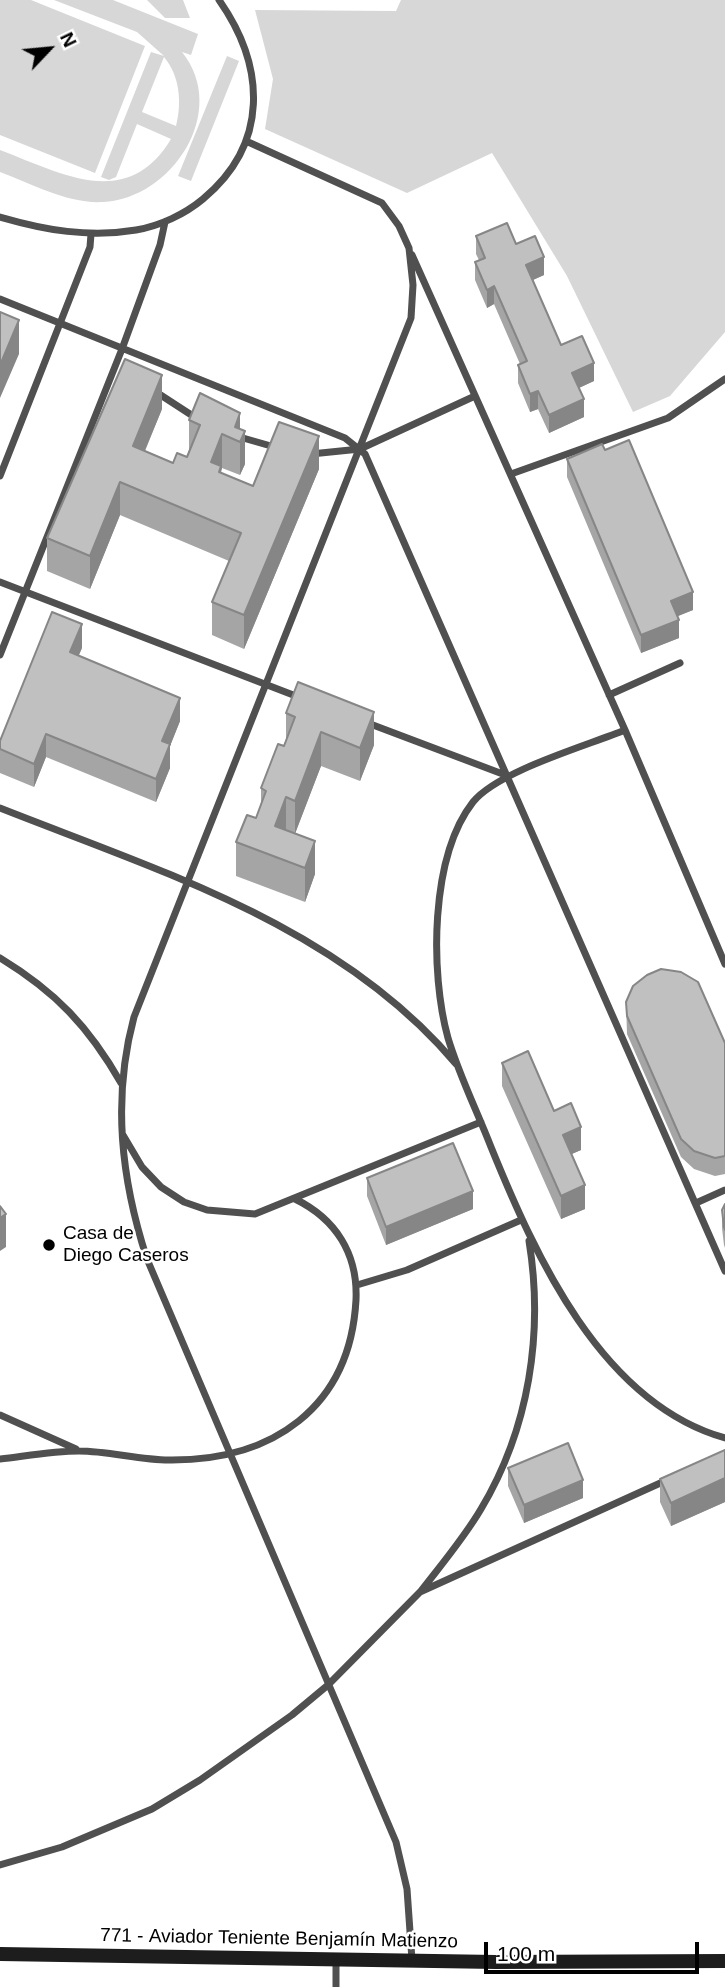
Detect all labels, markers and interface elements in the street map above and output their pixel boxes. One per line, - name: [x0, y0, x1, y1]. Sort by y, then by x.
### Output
- north arrow: [14, 14, 84, 84]
- text: N: [56, 29, 81, 50]
- place label: Casa de Diego Caseros: [63, 1223, 189, 1267]
- marker: Casa de Diego Caseros: [41, 1237, 57, 1253]
- street label: 771 - Aviador Teniente Benjamín Matienzo: [100, 1924, 458, 1954]
- scale bar: [487, 1927, 702, 1971]
- text: 100 m: [497, 1942, 555, 1965]

